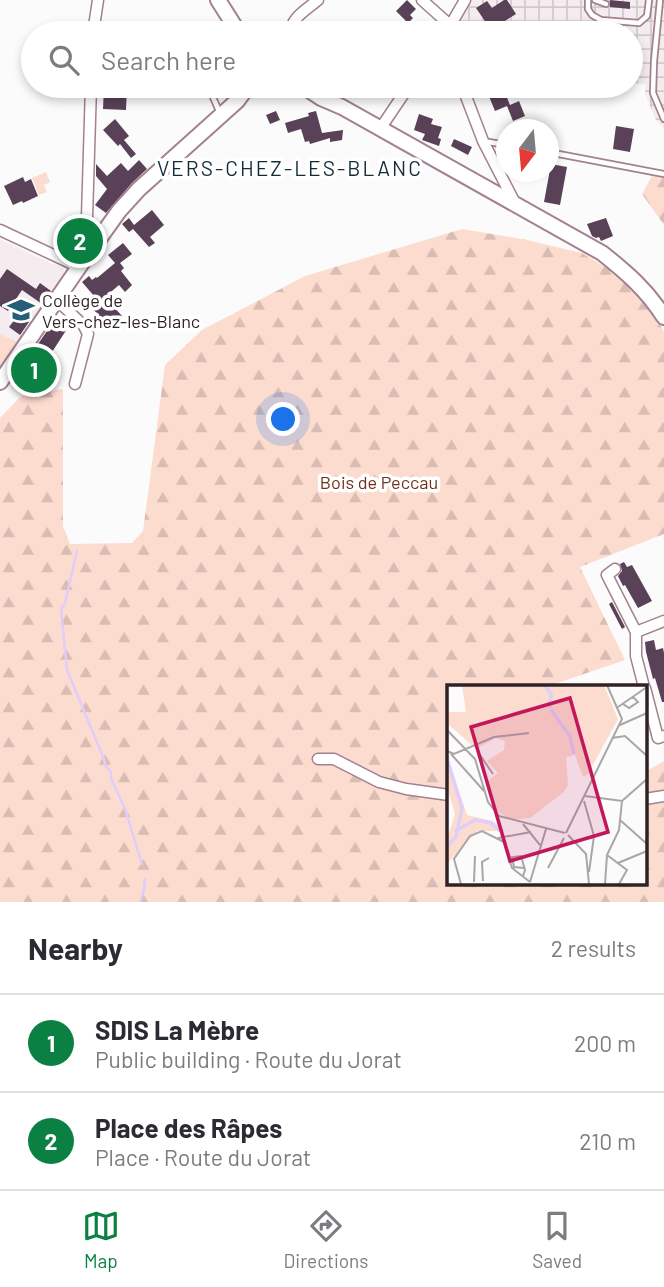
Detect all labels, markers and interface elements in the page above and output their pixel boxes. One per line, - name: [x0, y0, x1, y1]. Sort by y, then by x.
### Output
- search box: [21, 21, 643, 98]
- icon: search: [45, 41, 83, 79]
- text: Search here: [101, 44, 236, 75]
- north arrow: [496, 119, 559, 182]
- district label: VERS-CHEZ-LES-BLANC: [157, 155, 423, 180]
- pin: 2: [57, 215, 103, 267]
- place label: Collège de Vers-chez-les-Blanc: [42, 289, 200, 332]
- school or university icon: Collège de Vers-chez-les-Blanc: [6, 295, 36, 325]
- pin: 1: [11, 344, 57, 396]
- your location: [266, 402, 300, 436]
- park label: Bois de Peccau: [320, 471, 438, 493]
- inset map: [447, 685, 646, 884]
- text: Nearby: [28, 930, 123, 966]
- text: 2 results: [551, 934, 636, 962]
- text: SDIS La Mèbre: [95, 1014, 259, 1045]
- text: 1: [47, 1029, 55, 1057]
- text: 200 m: [574, 1029, 636, 1057]
- text: Public building · Route du Jorat: [95, 1045, 402, 1073]
- text: Place des Râpes: [95, 1112, 282, 1143]
- text: 2: [45, 1127, 57, 1155]
- text: 210 m: [579, 1127, 636, 1155]
- text: Place · Route du Jorat: [95, 1143, 311, 1171]
- tab: Map: [82, 1207, 120, 1272]
- tab: Directions: [284, 1207, 369, 1272]
- tab: Saved: [532, 1207, 582, 1272]

